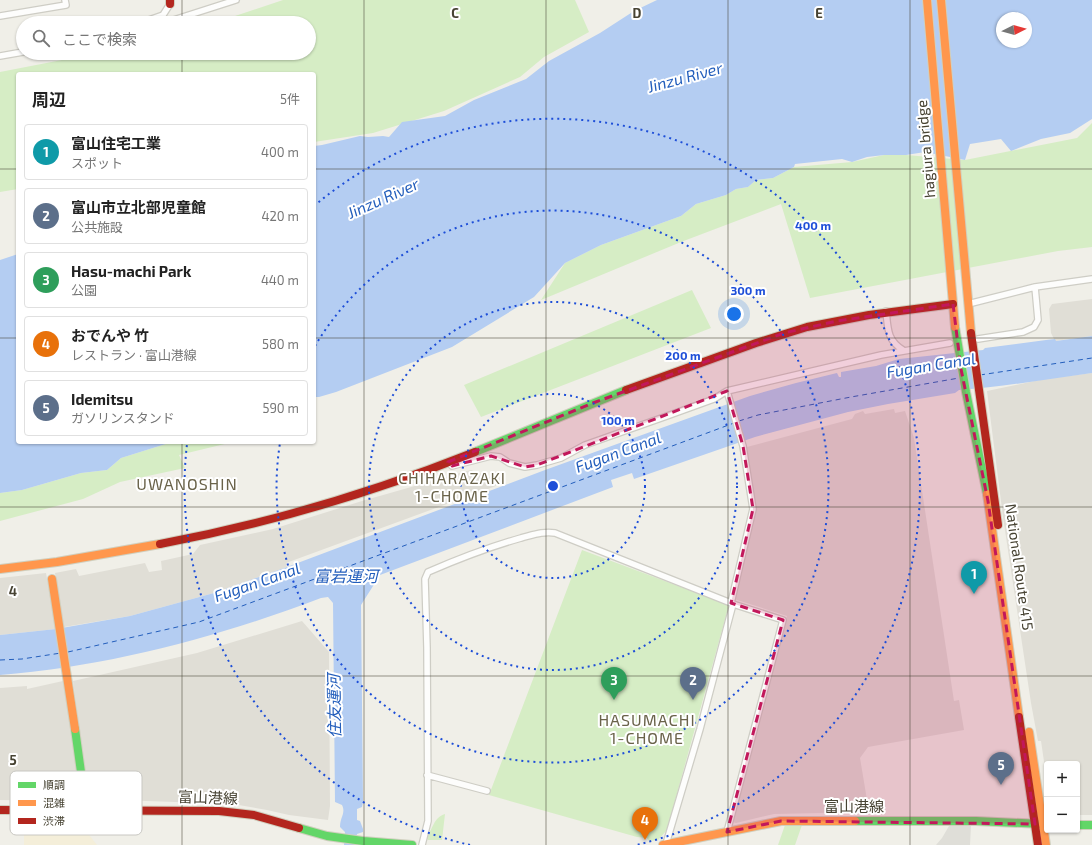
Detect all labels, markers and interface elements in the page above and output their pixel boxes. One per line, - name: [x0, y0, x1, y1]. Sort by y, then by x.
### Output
- text: C: [451, 5, 459, 21]
- text: D: [633, 5, 642, 21]
- text: E: [815, 5, 823, 21]
- north arrow: [996, 12, 1032, 48]
- search box: [16, 16, 316, 60]
- icon: search: [30, 27, 52, 49]
- text: ここで検索: [62, 30, 137, 48]
- water label: Jinzu River: [644, 57, 725, 96]
- text: 周辺: [32, 89, 66, 109]
- text: 5件: [280, 91, 300, 107]
- street label: hagiura bridge: [912, 99, 938, 199]
- text: 富山住宅工業: [71, 134, 161, 152]
- text: 1: [43, 144, 49, 160]
- text: 400 m: [261, 144, 299, 160]
- text: スポット: [71, 155, 123, 171]
- water label: Jinzu River: [343, 173, 422, 222]
- text: 富山市立北部児童館: [71, 198, 206, 216]
- text: 2: [42, 208, 50, 224]
- text: 420 m: [262, 208, 299, 224]
- text: 400 m: [795, 218, 831, 232]
- text: 公共施設: [71, 219, 123, 235]
- text: Hasu-machi Park: [71, 262, 191, 280]
- text: 3: [42, 272, 50, 288]
- text: 440 m: [261, 272, 299, 288]
- text: 公園: [71, 282, 97, 298]
- text: 300 m: [730, 283, 766, 297]
- your location: [724, 304, 744, 324]
- text: おでんや 竹: [71, 326, 149, 344]
- text: 4: [42, 336, 50, 352]
- text: 580 m: [262, 336, 299, 352]
- text: レストラン · 富山港線: [71, 347, 197, 363]
- text: 200 m: [665, 348, 701, 362]
- water label: Fugan Canal: [885, 348, 977, 381]
- text: Idemitsu: [71, 390, 133, 408]
- text: 5: [42, 400, 50, 416]
- text: 590 m: [262, 400, 299, 416]
- text: ガソリンスタンド: [71, 410, 175, 426]
- text: 100 m: [601, 413, 635, 427]
- water label: Fugan Canal: [572, 427, 663, 476]
- district label: CHIHARAZAKI 1-CHOME: [398, 468, 506, 505]
- district label: UWANOSHIN: [136, 474, 238, 493]
- centre of rings: [546, 479, 560, 493]
- street label: National Route 415: [1002, 502, 1038, 631]
- water label: Fugan Canal: [211, 558, 302, 605]
- pin: 1: [961, 561, 987, 594]
- water label: 富岩運河: [314, 566, 381, 585]
- text: 4: [9, 583, 17, 599]
- pin: 3: [601, 667, 627, 700]
- pin: 2: [680, 667, 706, 700]
- water label: 住友運河: [323, 671, 344, 738]
- district label: HASUMACHI 1-CHOME: [598, 710, 696, 747]
- text: 5: [9, 752, 17, 768]
- pin: 5: [988, 752, 1014, 785]
- map controls: [1044, 761, 1080, 833]
- button: +: [1044, 761, 1080, 797]
- legend: [10, 771, 142, 835]
- text: 順調: [43, 778, 65, 791]
- street label: 富山港線: [178, 787, 238, 807]
- text: 混雑: [43, 796, 65, 809]
- street label: 富山港線: [824, 797, 884, 815]
- button: −: [1044, 797, 1080, 833]
- pin: 4: [632, 807, 658, 840]
- text: 渋滞: [43, 814, 65, 827]

